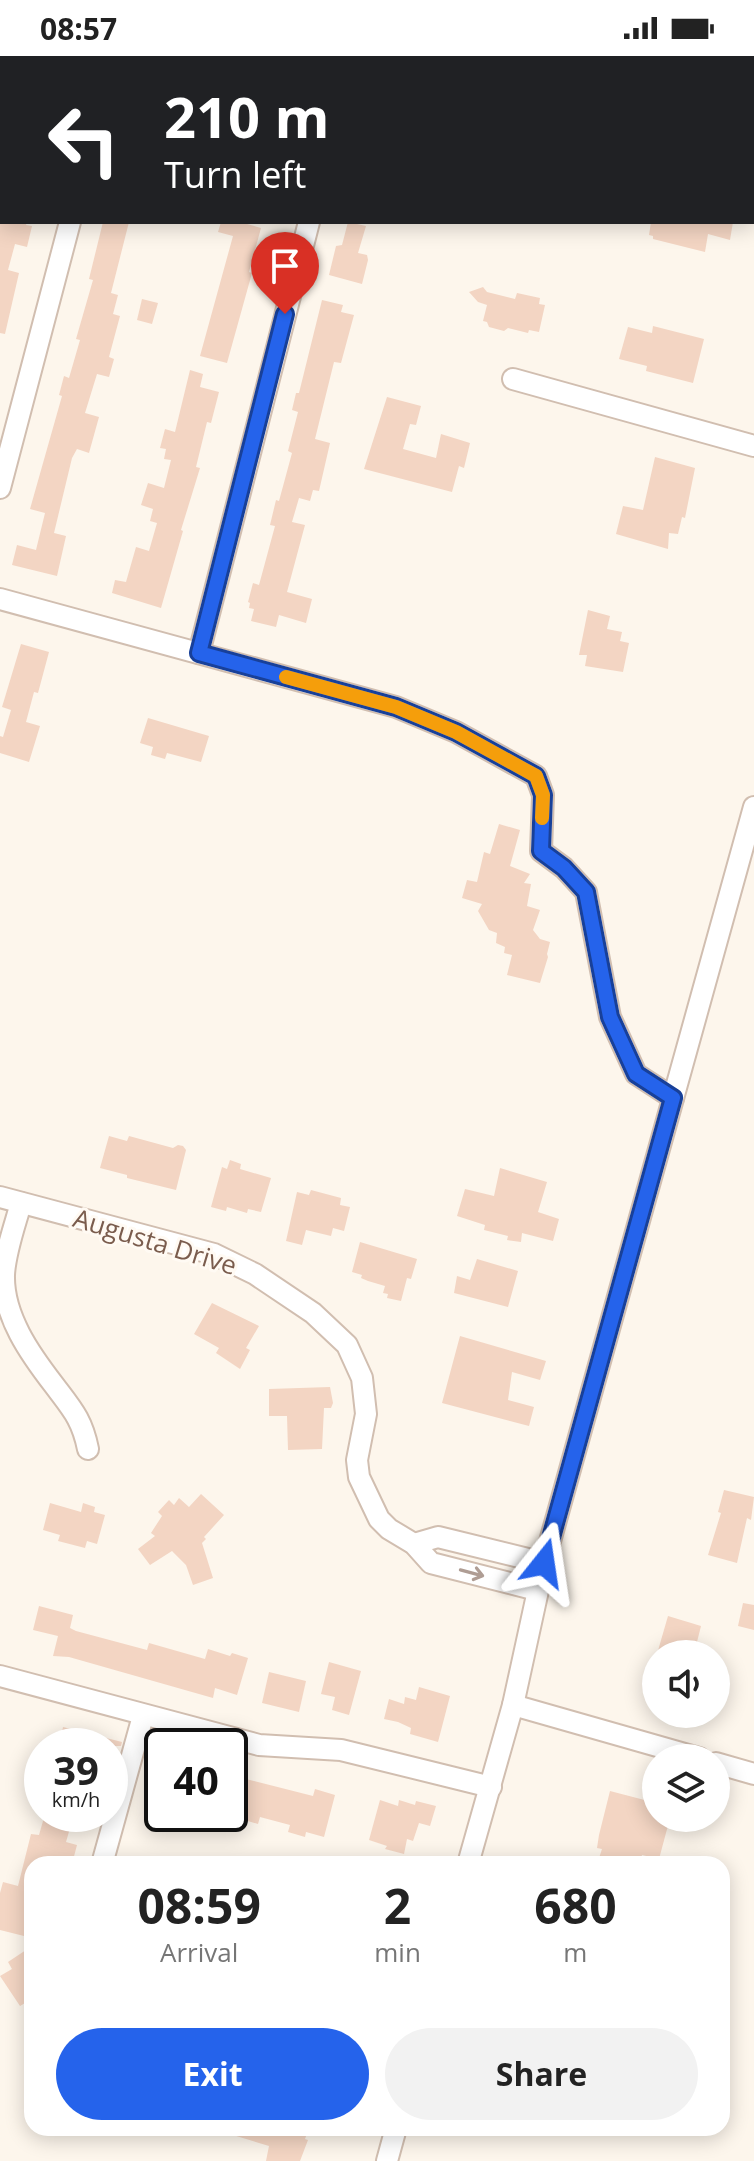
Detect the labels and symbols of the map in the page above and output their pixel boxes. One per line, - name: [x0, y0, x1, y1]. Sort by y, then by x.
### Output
- pin: [251, 232, 319, 314]
- street label: Augusta Drive: [69, 1199, 241, 1283]
- position arrow: [502, 1521, 586, 1605]
- one-way arrow: [458, 1567, 484, 1582]
- speed limit sign: 40: [144, 1728, 248, 1832]

